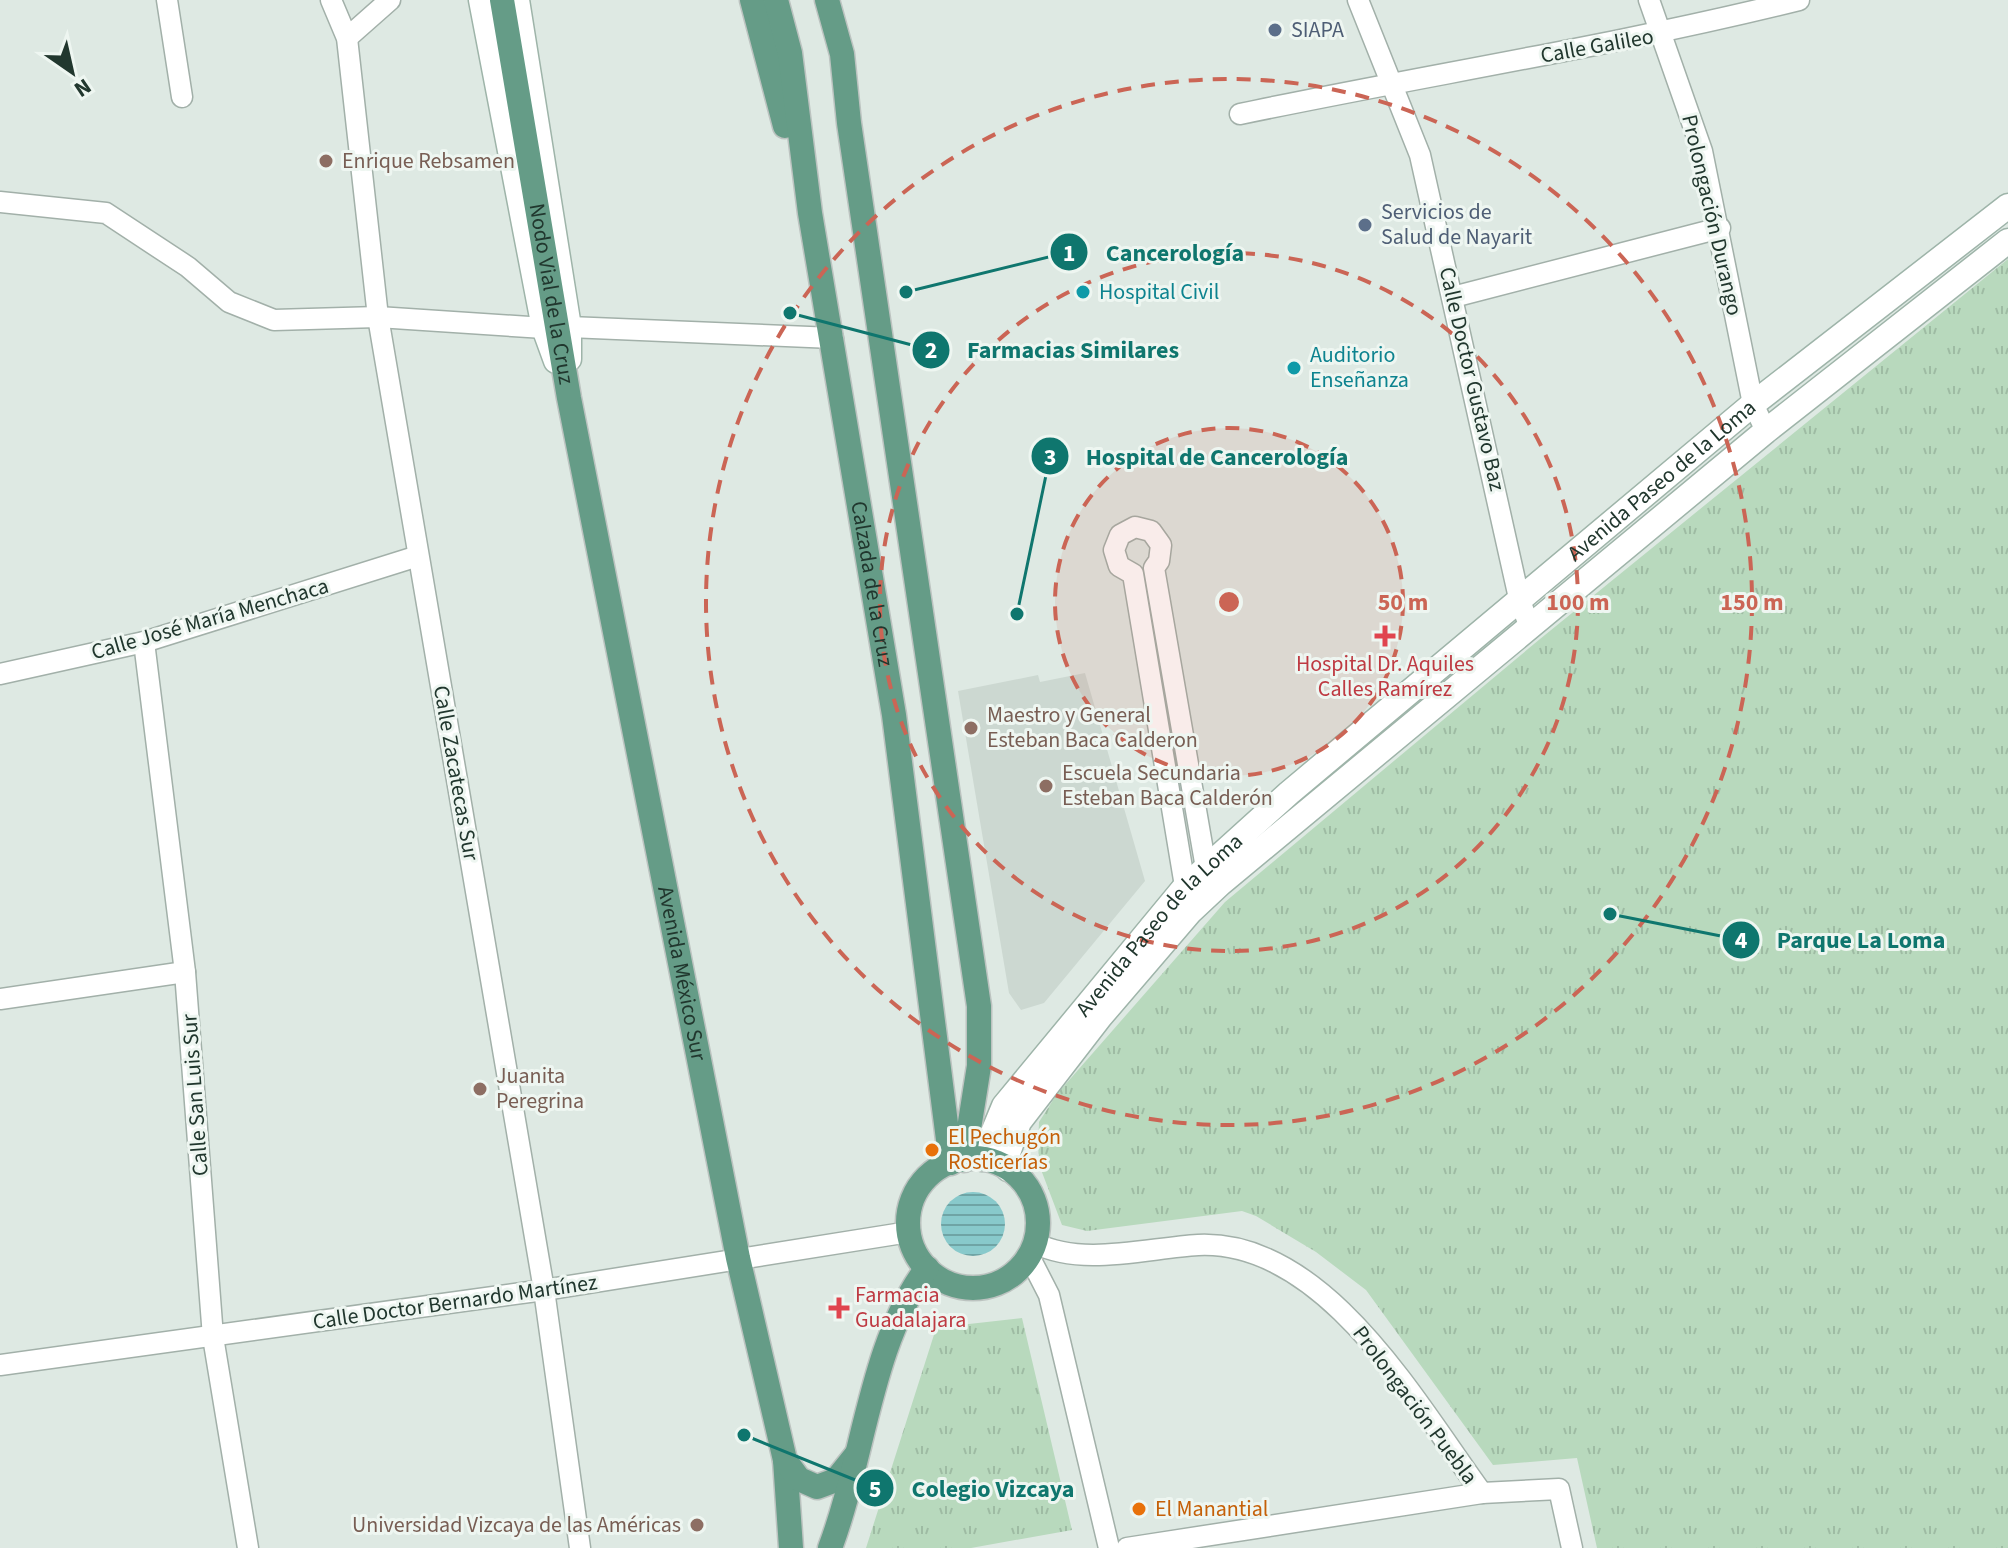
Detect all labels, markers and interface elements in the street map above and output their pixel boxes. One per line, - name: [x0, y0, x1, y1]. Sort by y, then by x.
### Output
- place label: SIAPA: [1291, 14, 1344, 46]
- street label: Calle Galileo: [1538, 20, 1656, 72]
- marker: SIAPA: [1266, 21, 1284, 39]
- north arrow: [32, 32, 112, 112]
- text: N: [68, 70, 98, 105]
- street label: Prolongación Durango: [1673, 111, 1751, 319]
- place label: Enrique Rebsamen: [342, 145, 515, 177]
- marker: Enrique Rebsamen: [317, 152, 335, 170]
- place label: Servicios de Salud de Nayarit: [1381, 196, 1533, 253]
- street label: Nodo Vial de la Cruz: [521, 201, 582, 387]
- marker: Servicios de Salud de Nayarit: [1356, 216, 1374, 234]
- callout: Cancerología: [1049, 228, 1260, 276]
- text: 1: [1063, 236, 1075, 271]
- text: Cancerología: [1106, 236, 1244, 271]
- street label: Calle Doctor Gustavo Baz: [1431, 264, 1513, 494]
- place label: Hospital Civil: [1099, 276, 1219, 308]
- marker: Hospital Civil: [1074, 283, 1092, 301]
- callout: Farmacias Similares: [911, 326, 1195, 374]
- text: 2: [925, 333, 937, 368]
- text: Farmacias Similares: [967, 333, 1179, 368]
- place label: Auditorio Enseñanza: [1310, 339, 1409, 396]
- marker: Auditorio Enseñanza: [1285, 359, 1303, 377]
- street label: Avenida Paseo de la Loma: [1560, 392, 1763, 569]
- callout: Hospital de Cancerología: [1030, 432, 1364, 480]
- text: 3: [1044, 440, 1056, 475]
- text: Hospital de Cancerología: [1086, 440, 1348, 475]
- street label: Calzada de la Cruz: [842, 499, 902, 669]
- street label: Calle José María Menchaca: [88, 570, 332, 668]
- text: 50 m: [1378, 585, 1428, 620]
- text: 100 m: [1546, 585, 1610, 620]
- text: 150 m: [1720, 585, 1784, 620]
- centre of rings: [1215, 588, 1243, 616]
- marker: Hospital Dr. Aquiles Calles Ramírez: [1374, 625, 1396, 647]
- place label: Hospital Dr. Aquiles Calles Ramírez: [1296, 648, 1474, 705]
- street label: Calle Zacatecas Sur: [425, 683, 487, 863]
- place label: Maestro y General Esteban Baca Calderon: [987, 699, 1198, 756]
- marker: Maestro y General Esteban Baca Calderon: [962, 719, 980, 737]
- place label: Escuela Secundaria Esteban Baca Calderón: [1062, 757, 1273, 814]
- marker: Escuela Secundaria Esteban Baca Calderón: [1037, 777, 1055, 795]
- street label: Avenida Paseo de la Loma: [1068, 826, 1250, 1024]
- street label: Avenida México Sur: [649, 883, 715, 1064]
- callout: Parque La Loma: [1721, 916, 1961, 964]
- text: 4: [1735, 923, 1748, 958]
- text: Parque La Loma: [1777, 923, 1945, 958]
- street label: Calle San Luis Sur: [173, 1013, 217, 1177]
- place label: Juanita Peregrina: [496, 1060, 584, 1117]
- marker: Juanita Peregrina: [471, 1080, 489, 1098]
- place label: El Pechugón Rosticerías: [948, 1121, 1061, 1178]
- marker: El Pechugón Rosticerías: [923, 1141, 941, 1159]
- street label: Calle Doctor Bernardo Martínez: [311, 1266, 599, 1338]
- place label: Farmacia Guadalajara: [855, 1279, 966, 1336]
- marker: Farmacia Guadalajara: [830, 1299, 848, 1317]
- street label: Prolongación Puebla: [1345, 1319, 1485, 1491]
- callout: Colegio Vizcaya: [855, 1464, 1090, 1512]
- text: 5: [869, 1472, 881, 1507]
- text: Colegio Vizcaya: [912, 1472, 1074, 1507]
- place label: El Manantial: [1155, 1493, 1268, 1525]
- marker: El Manantial: [1130, 1500, 1148, 1518]
- place label: Universidad Vizcaya de las Américas: [352, 1509, 681, 1541]
- marker: Universidad Vizcaya de las Américas: [688, 1516, 706, 1534]

